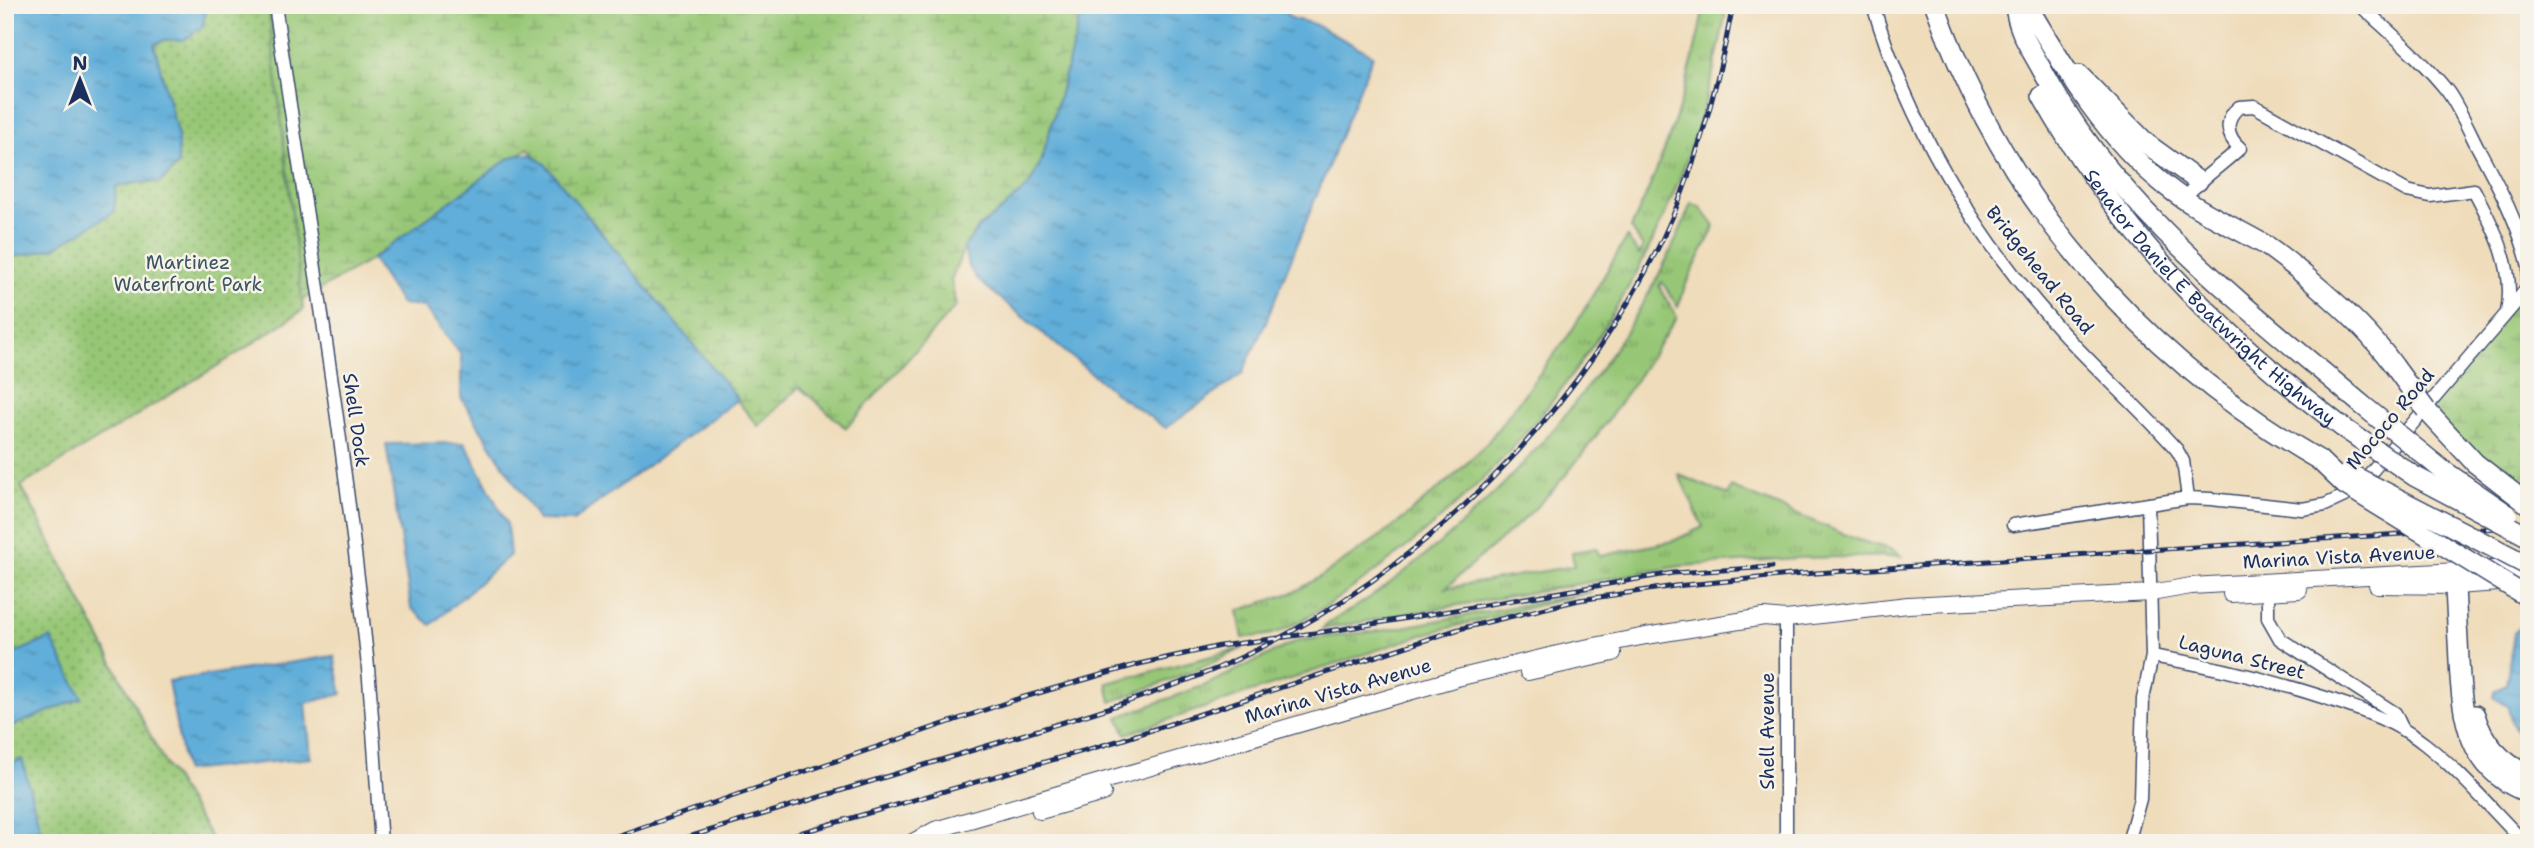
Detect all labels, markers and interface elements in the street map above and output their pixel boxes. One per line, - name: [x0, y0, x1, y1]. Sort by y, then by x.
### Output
- north arrow: [46, 46, 116, 116]
- text: N: [72, 51, 88, 76]
- street label: Senator Daniel E Boatwright Highway: [2079, 164, 2341, 431]
- street label: Bridgehead Road: [1980, 201, 2100, 339]
- park label: Martinez Waterfront Park: [114, 250, 263, 297]
- street label: Mococo Road: [2340, 363, 2440, 475]
- street label: Shell Dock: [337, 371, 375, 469]
- street label: Marina Vista Avenue: [2242, 539, 2436, 575]
- street label: Laguna Street: [2176, 629, 2308, 685]
- street label: Marina Vista Avenue: [1242, 652, 1434, 730]
- street label: Shell Avenue: [1755, 672, 1780, 790]

